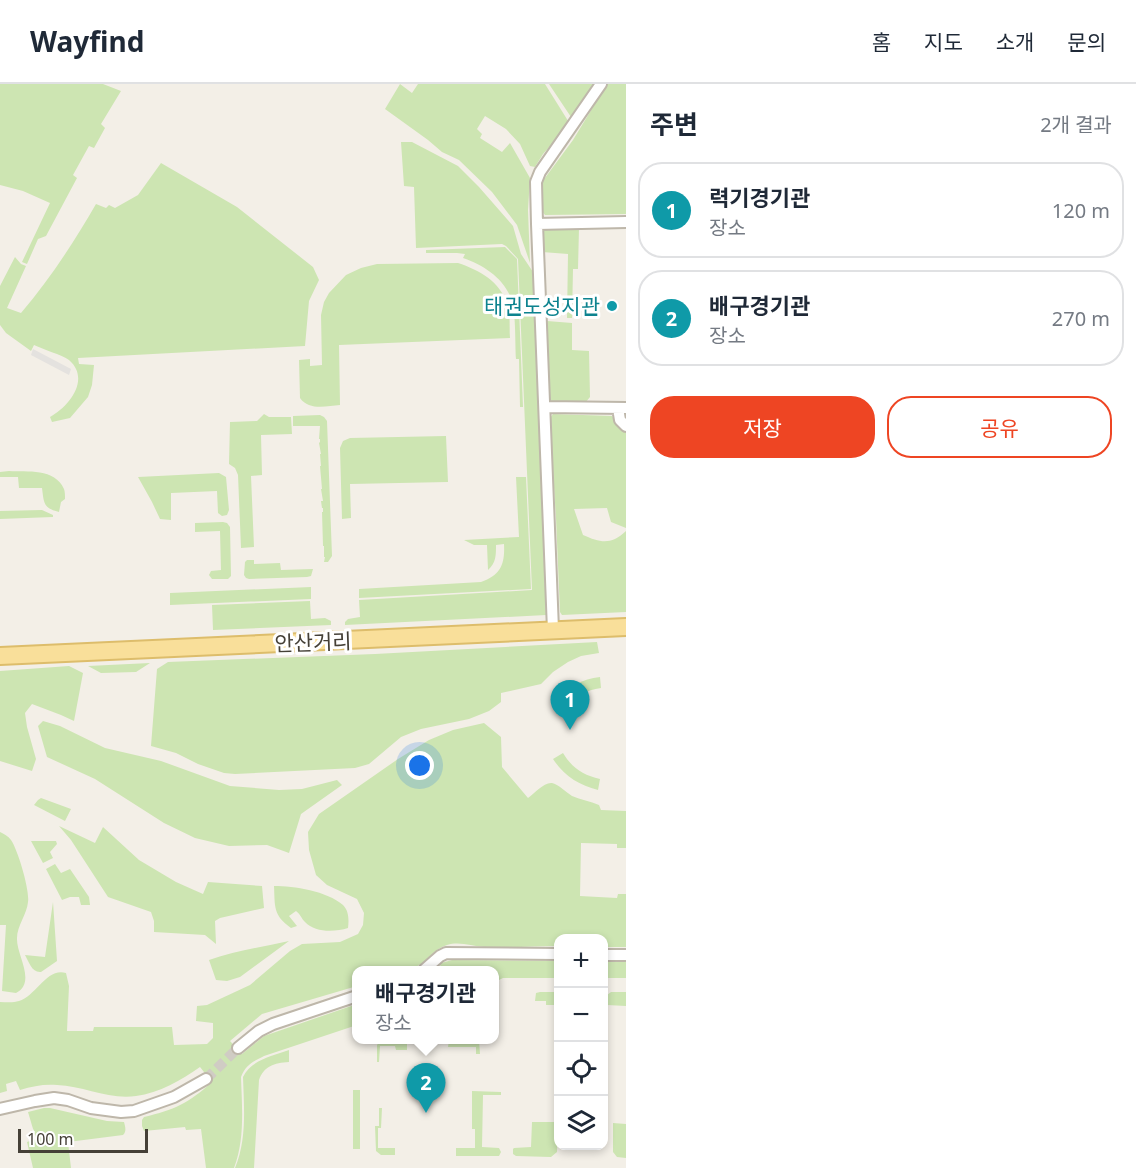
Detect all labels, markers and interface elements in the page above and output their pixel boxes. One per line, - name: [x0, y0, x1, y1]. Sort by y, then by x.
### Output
- text: Wayfind: [30, 22, 144, 60]
- text: 홈: [872, 28, 891, 56]
- text: 지도: [924, 28, 963, 56]
- text: 소개: [996, 28, 1034, 56]
- text: 문의: [1067, 28, 1106, 56]
- text: 주변: [650, 106, 698, 142]
- text: 2개 결과: [1040, 111, 1112, 138]
- text: 력기경기관: [709, 182, 810, 212]
- text: 1: [666, 197, 677, 224]
- text: 120 m: [1052, 197, 1110, 224]
- text: 장소: [709, 214, 746, 241]
- text: 배구경기관: [709, 290, 810, 320]
- place label: 태권도성지관: [484, 292, 600, 320]
- marker: 태권도성지관: [605, 299, 619, 313]
- text: 2: [666, 305, 677, 332]
- text: 270 m: [1052, 305, 1110, 332]
- text: 장소: [709, 322, 746, 349]
- button: 저장: [650, 396, 875, 458]
- button: 공유: [887, 396, 1112, 458]
- street label: 안산거리: [274, 627, 352, 657]
- pin: 1: [550, 680, 590, 730]
- your location: [405, 751, 434, 780]
- map controls: [554, 934, 608, 1150]
- button: +: [554, 934, 608, 988]
- popup: [352, 966, 499, 1044]
- text: 배구경기관: [375, 977, 476, 1007]
- button: −: [554, 988, 608, 1042]
- text: 장소: [375, 1009, 412, 1036]
- button: locate: [554, 1042, 608, 1096]
- pin: 2: [406, 1064, 446, 1113]
- button: layers: [554, 1096, 608, 1150]
- scale bar: [18, 1126, 148, 1154]
- text: 100 m: [27, 1128, 74, 1150]

